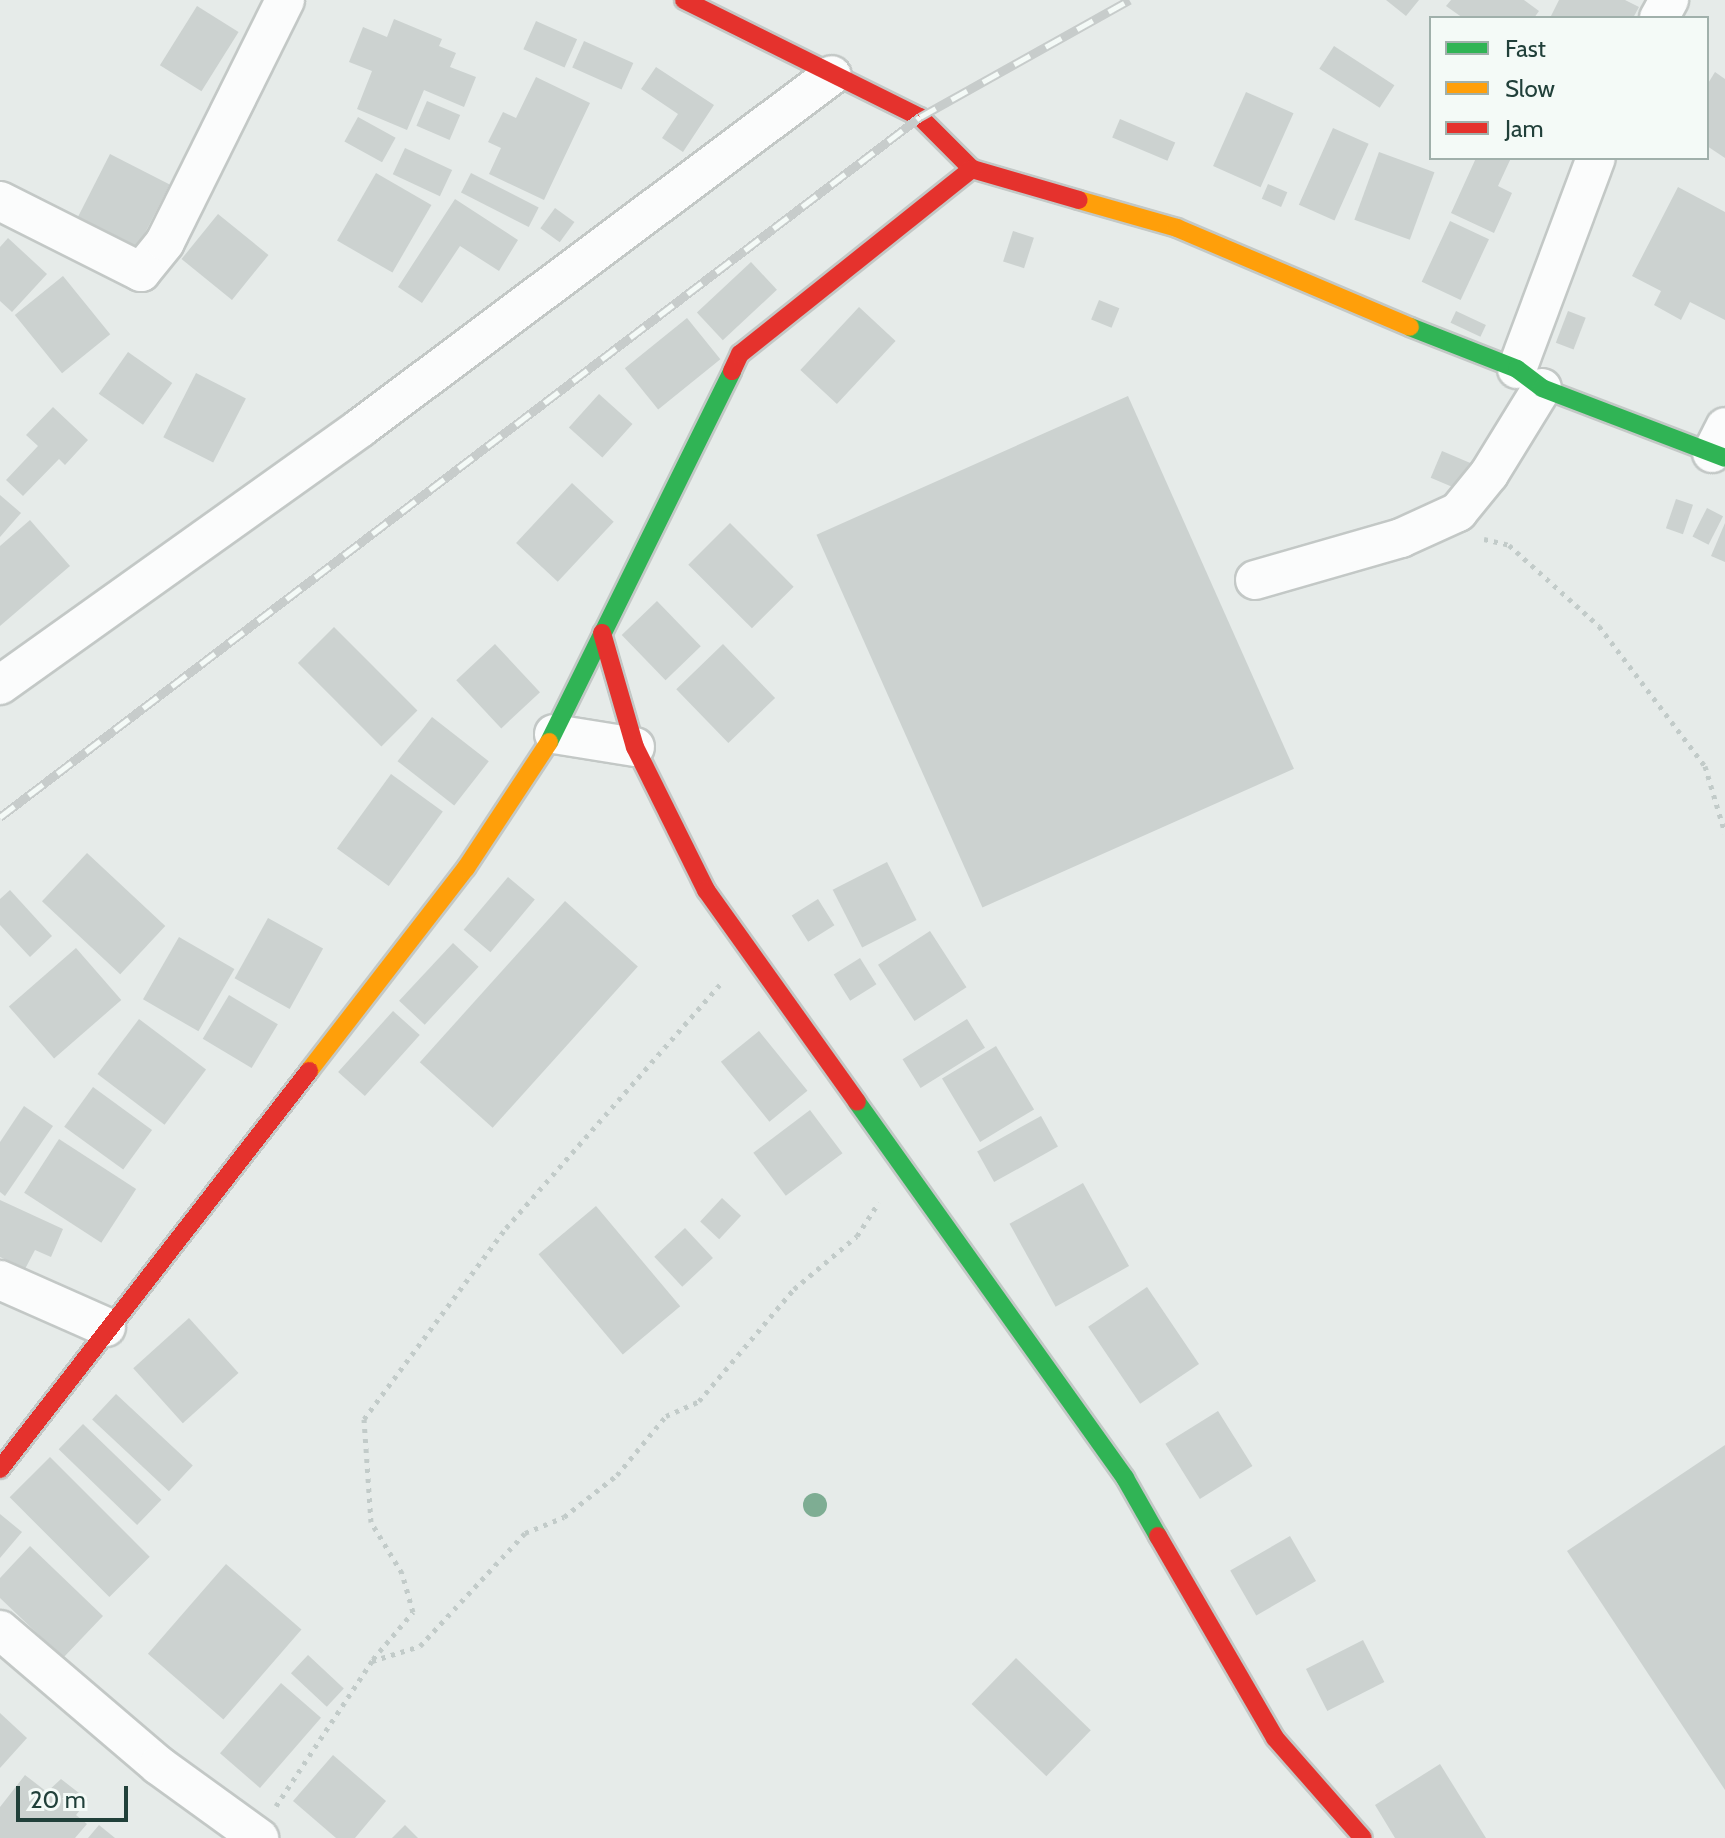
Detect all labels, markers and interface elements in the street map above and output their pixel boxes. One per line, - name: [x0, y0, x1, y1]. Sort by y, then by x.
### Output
- legend: [1429, 16, 1709, 160]
- text: Fast: [1505, 34, 1546, 63]
- text: Slow: [1505, 74, 1555, 103]
- text: Jam: [1505, 114, 1543, 143]
- scale bar: [20, 1770, 132, 1820]
- text: 20 m: [30, 1785, 86, 1814]

